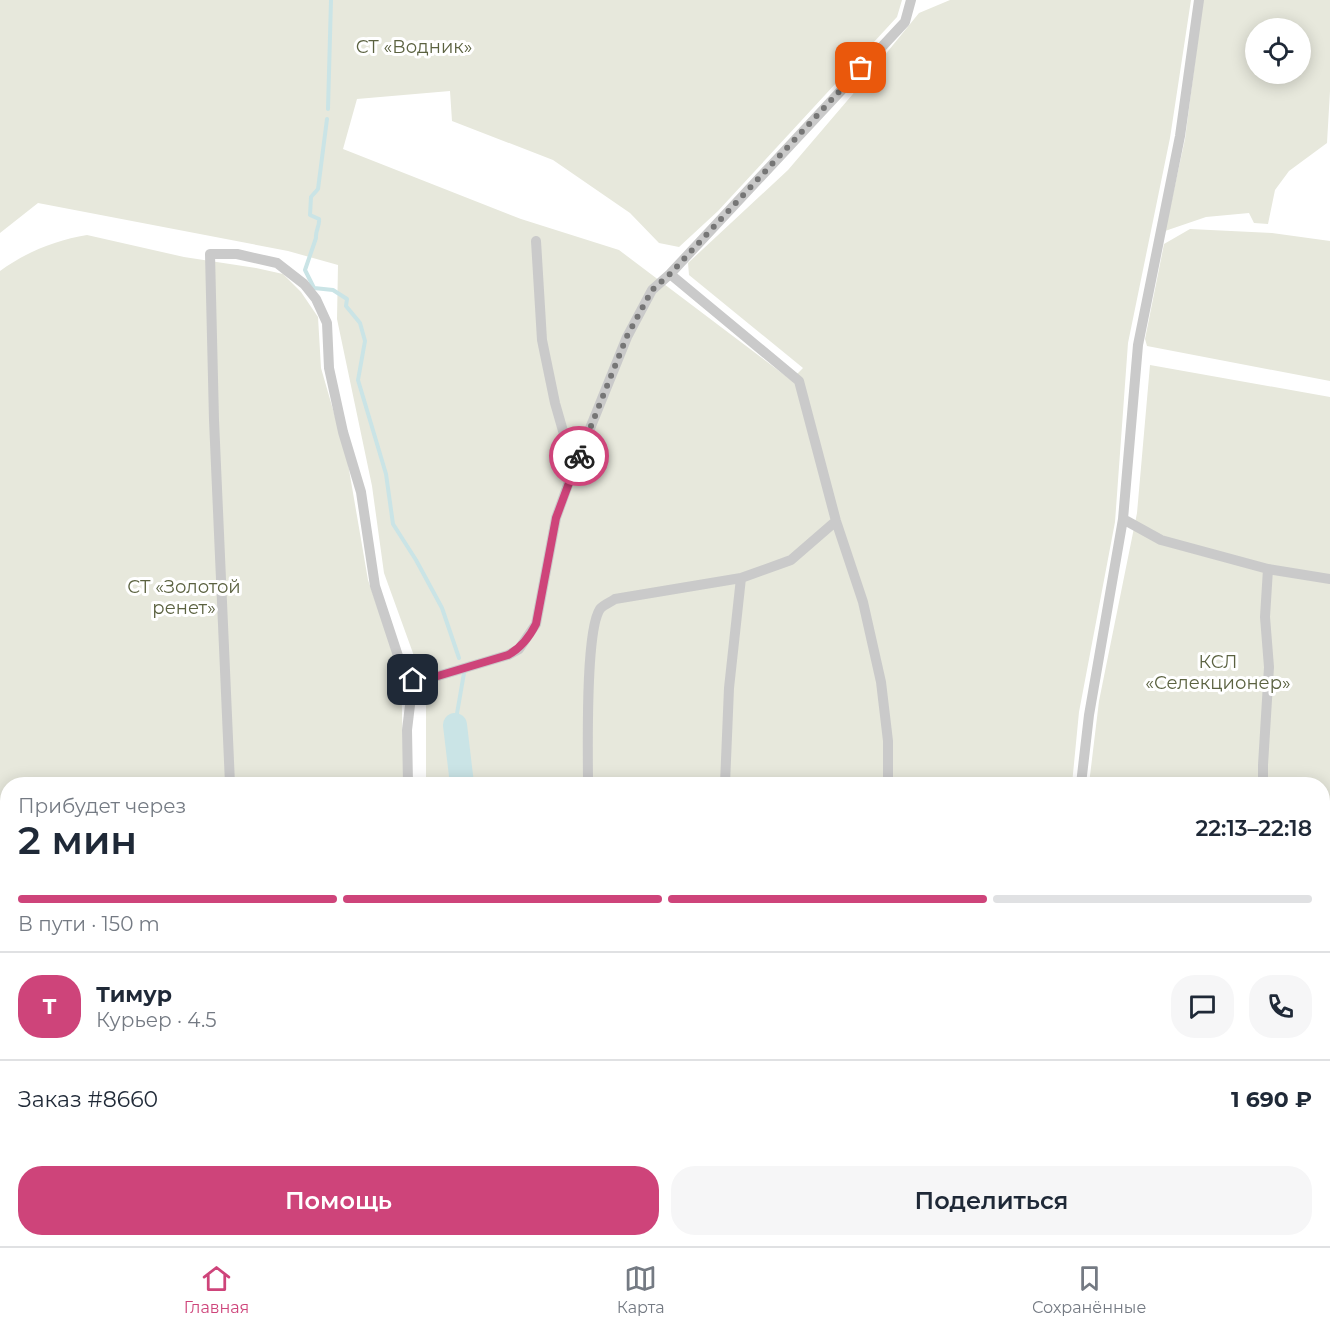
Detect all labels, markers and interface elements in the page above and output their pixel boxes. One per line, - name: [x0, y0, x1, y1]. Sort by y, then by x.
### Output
- map controls: [1245, 18, 1311, 84]
- button: locate: [1245, 18, 1311, 84]
- park label: СТ «Водник»: [356, 36, 472, 58]
- pin: [835, 42, 886, 93]
- icon: bag: [844, 51, 877, 84]
- courier: [549, 426, 609, 486]
- icon: bike: [563, 440, 596, 473]
- park label: СТ «Золотой ренет»: [127, 576, 241, 619]
- park label: КСЛ «Селекционер»: [1145, 651, 1291, 694]
- pin: [387, 654, 438, 705]
- icon: home: [396, 663, 429, 696]
- text: Прибудет через: [18, 794, 186, 818]
- text: 22:13–22:18: [1195, 815, 1312, 842]
- text: 2 мин: [18, 816, 137, 864]
- text: В пути · 150 m: [18, 912, 160, 936]
- button: chat: [1171, 975, 1234, 1038]
- button: phone: [1249, 975, 1312, 1038]
- text: Тимур: [96, 981, 172, 1008]
- text: Т: [42, 993, 57, 1020]
- text: Курьер · 4.5: [96, 1008, 216, 1032]
- text: Заказ #8660: [18, 1086, 158, 1113]
- text: 1 690 ₽: [1231, 1086, 1312, 1113]
- button: Помощь: [18, 1166, 659, 1235]
- button: Поделиться: [671, 1166, 1312, 1235]
- tab: Главная: [184, 1262, 249, 1317]
- tab: Карта: [617, 1262, 665, 1317]
- tab: Сохранённые: [1032, 1262, 1146, 1317]

